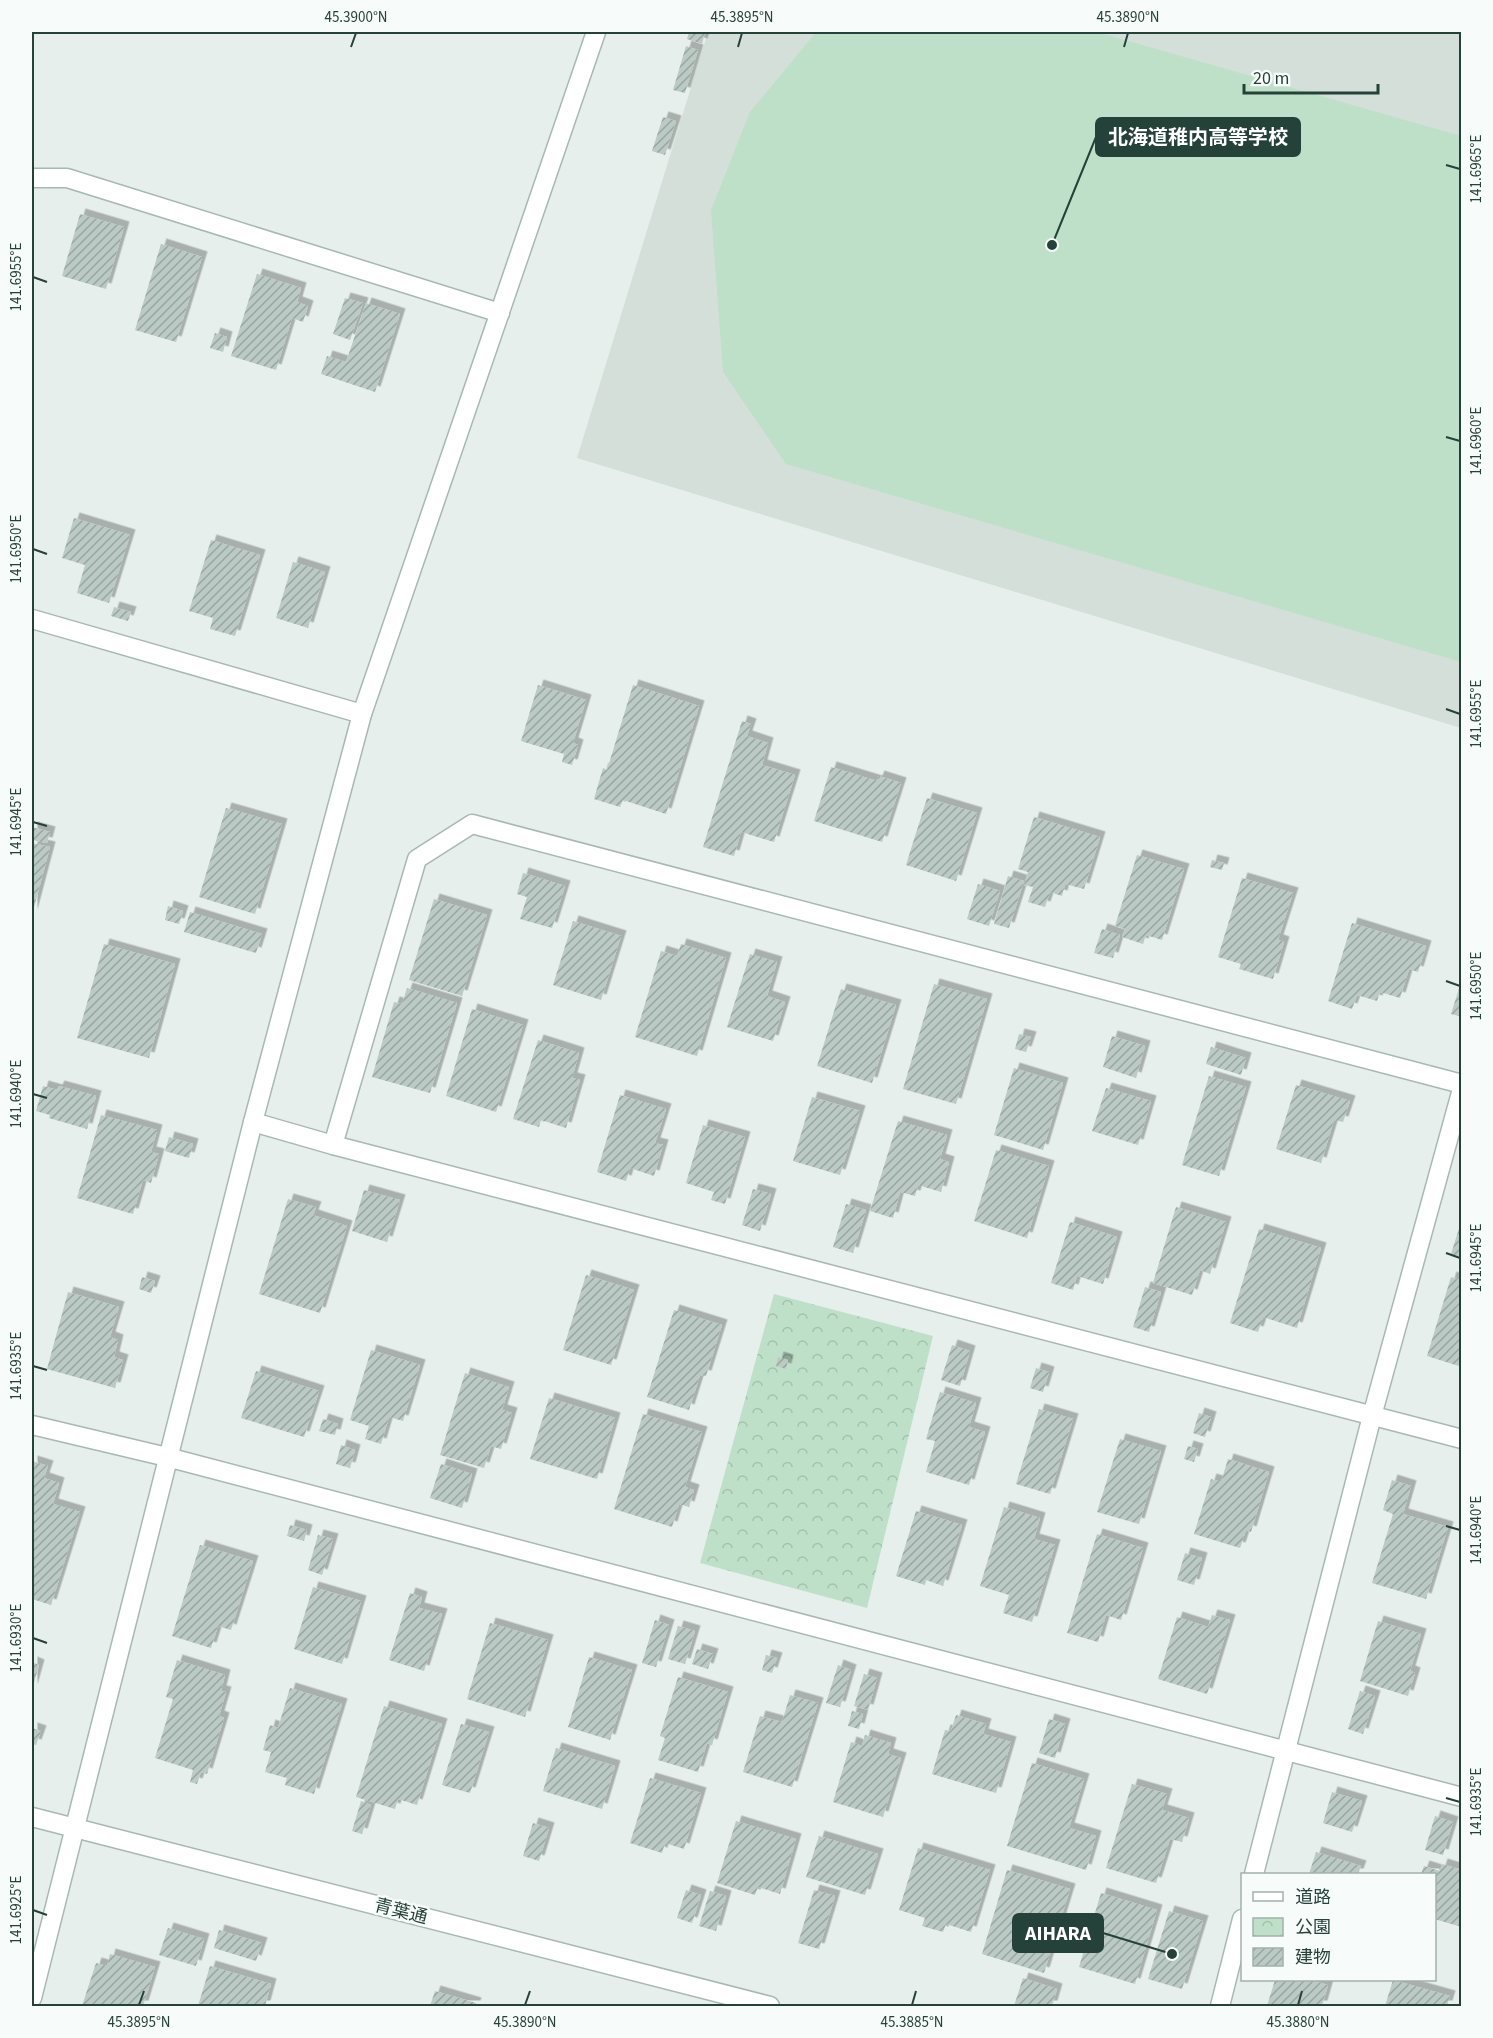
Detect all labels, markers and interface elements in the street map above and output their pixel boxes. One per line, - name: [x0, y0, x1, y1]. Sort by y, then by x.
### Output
- text: 45.3900°N: [324, 7, 388, 28]
- text: 45.3895°N: [710, 7, 774, 28]
- text: 45.3890°N: [1096, 7, 1160, 28]
- scale bar: [1244, 57, 1378, 95]
- text: 20 m: [1253, 66, 1289, 91]
- callout: 北海道稚内高等学校: [1096, 118, 1300, 156]
- text: 北海道稚内高等学校: [1108, 124, 1288, 152]
- text: 141.6965°E: [1466, 135, 1487, 203]
- text: 141.6955°E: [6, 243, 27, 311]
- text: 141.6960°E: [1466, 407, 1487, 475]
- text: 141.6950°E: [6, 515, 27, 583]
- text: 141.6955°E: [1466, 680, 1487, 748]
- text: 141.6945°E: [6, 788, 27, 856]
- text: 141.6950°E: [1466, 952, 1487, 1020]
- text: 141.6940°E: [6, 1060, 27, 1128]
- text: 141.6945°E: [1466, 1224, 1487, 1292]
- text: 141.6935°E: [6, 1332, 27, 1400]
- text: 141.6940°E: [1466, 1496, 1487, 1564]
- text: 141.6930°E: [6, 1604, 27, 1672]
- text: 141.6935°E: [1466, 1768, 1487, 1836]
- legend: [1241, 1873, 1436, 1981]
- text: 141.6925°E: [6, 1876, 27, 1944]
- text: 道路: [1295, 1885, 1331, 1910]
- street label: 青葉通: [372, 1893, 430, 1930]
- callout: AIHARA: [1013, 1914, 1103, 1952]
- text: 公園: [1295, 1915, 1331, 1940]
- text: AIHARA: [1024, 1920, 1092, 1948]
- text: 建物: [1295, 1945, 1331, 1970]
- text: 45.3895°N: [107, 2012, 171, 2033]
- text: 45.3890°N: [493, 2012, 557, 2033]
- text: 45.3885°N: [880, 2012, 944, 2033]
- text: 45.3880°N: [1266, 2012, 1330, 2033]

